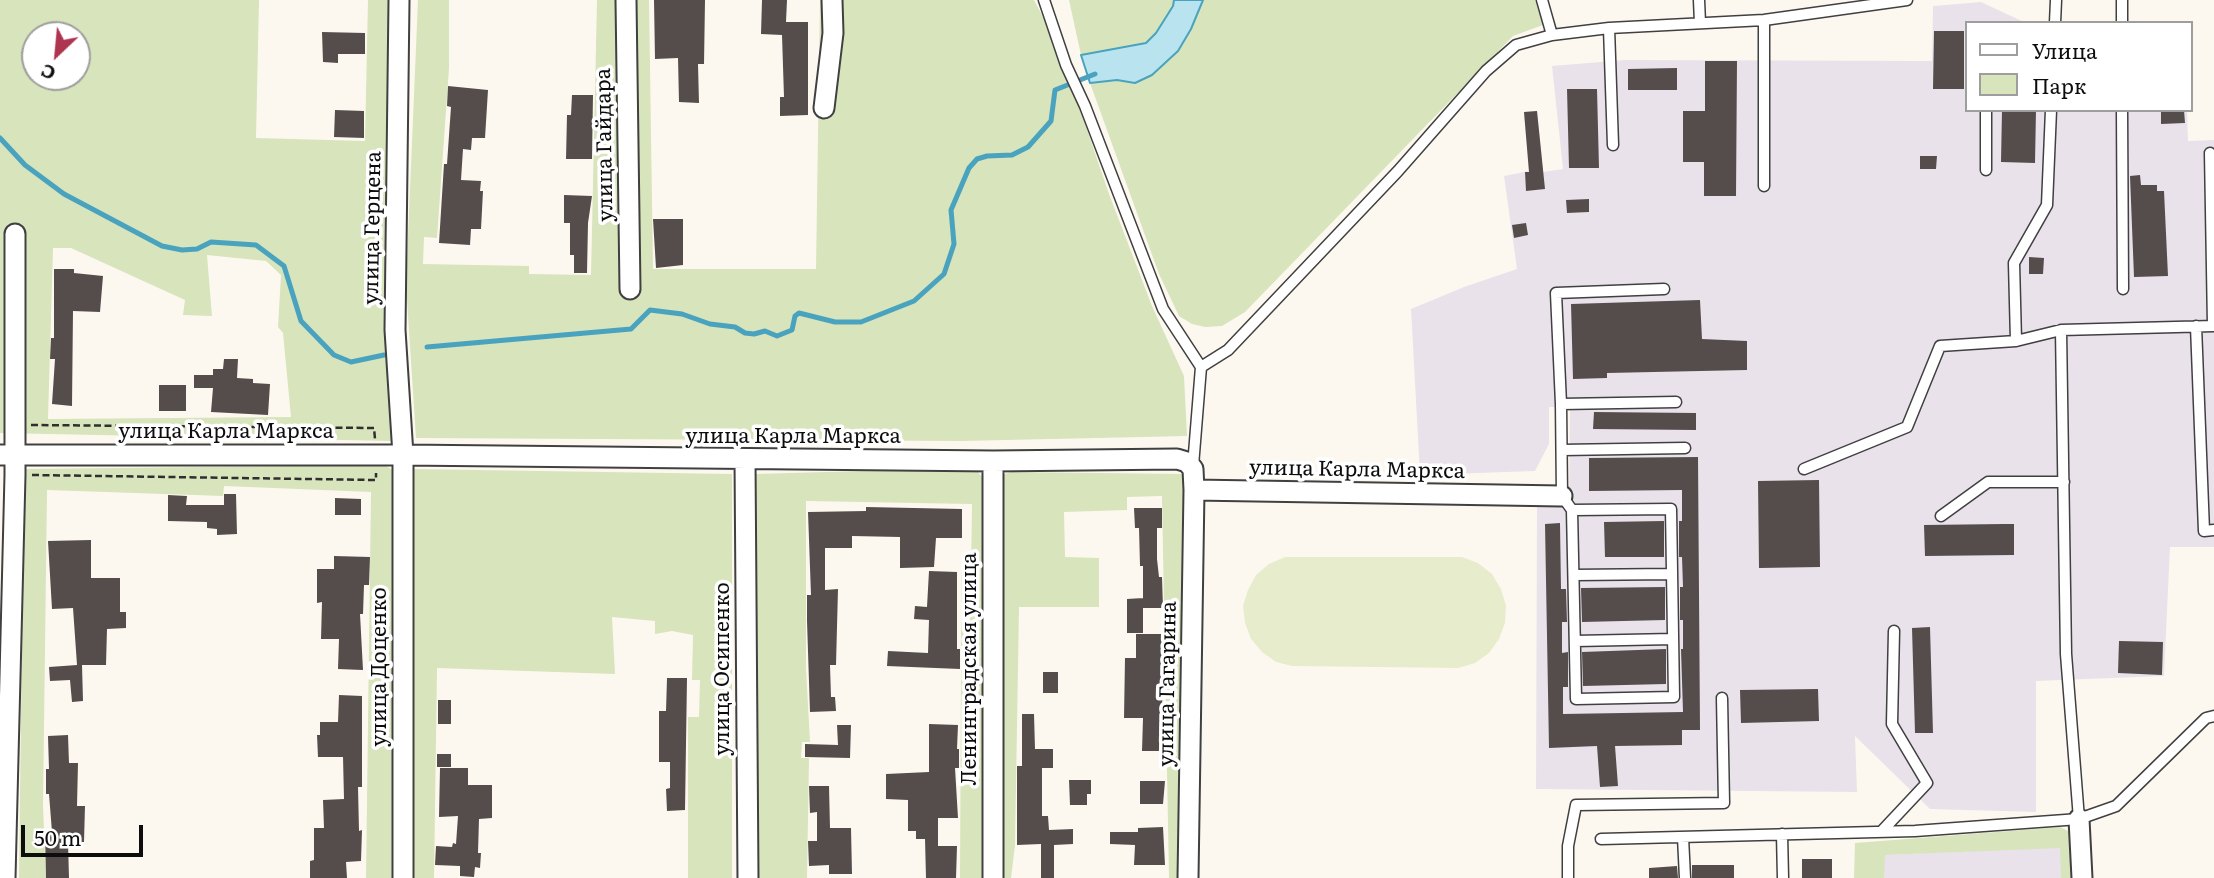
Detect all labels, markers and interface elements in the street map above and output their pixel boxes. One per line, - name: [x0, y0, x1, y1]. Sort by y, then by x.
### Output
- north arrow: [21, 21, 91, 91]
- legend: [1966, 21, 2193, 112]
- text: Улица: [2032, 34, 2097, 65]
- text: С: [35, 58, 60, 89]
- street label: улица Гайдара: [591, 68, 619, 222]
- text: Парк: [2032, 69, 2086, 100]
- street label: улица Герцена: [359, 151, 387, 305]
- street label: улица Карла Маркса: [118, 419, 334, 445]
- street label: улица Карла Маркса: [685, 424, 901, 450]
- street label: улица Карла Маркса: [1249, 456, 1465, 484]
- street label: Ленинградская улица: [957, 552, 983, 786]
- street label: улица Осипенко: [710, 582, 736, 756]
- street label: улица Доценко: [367, 587, 393, 747]
- street label: улица Гагарина: [1154, 601, 1182, 767]
- scale bar: [24, 812, 147, 856]
- text: 50 m: [34, 821, 81, 852]

